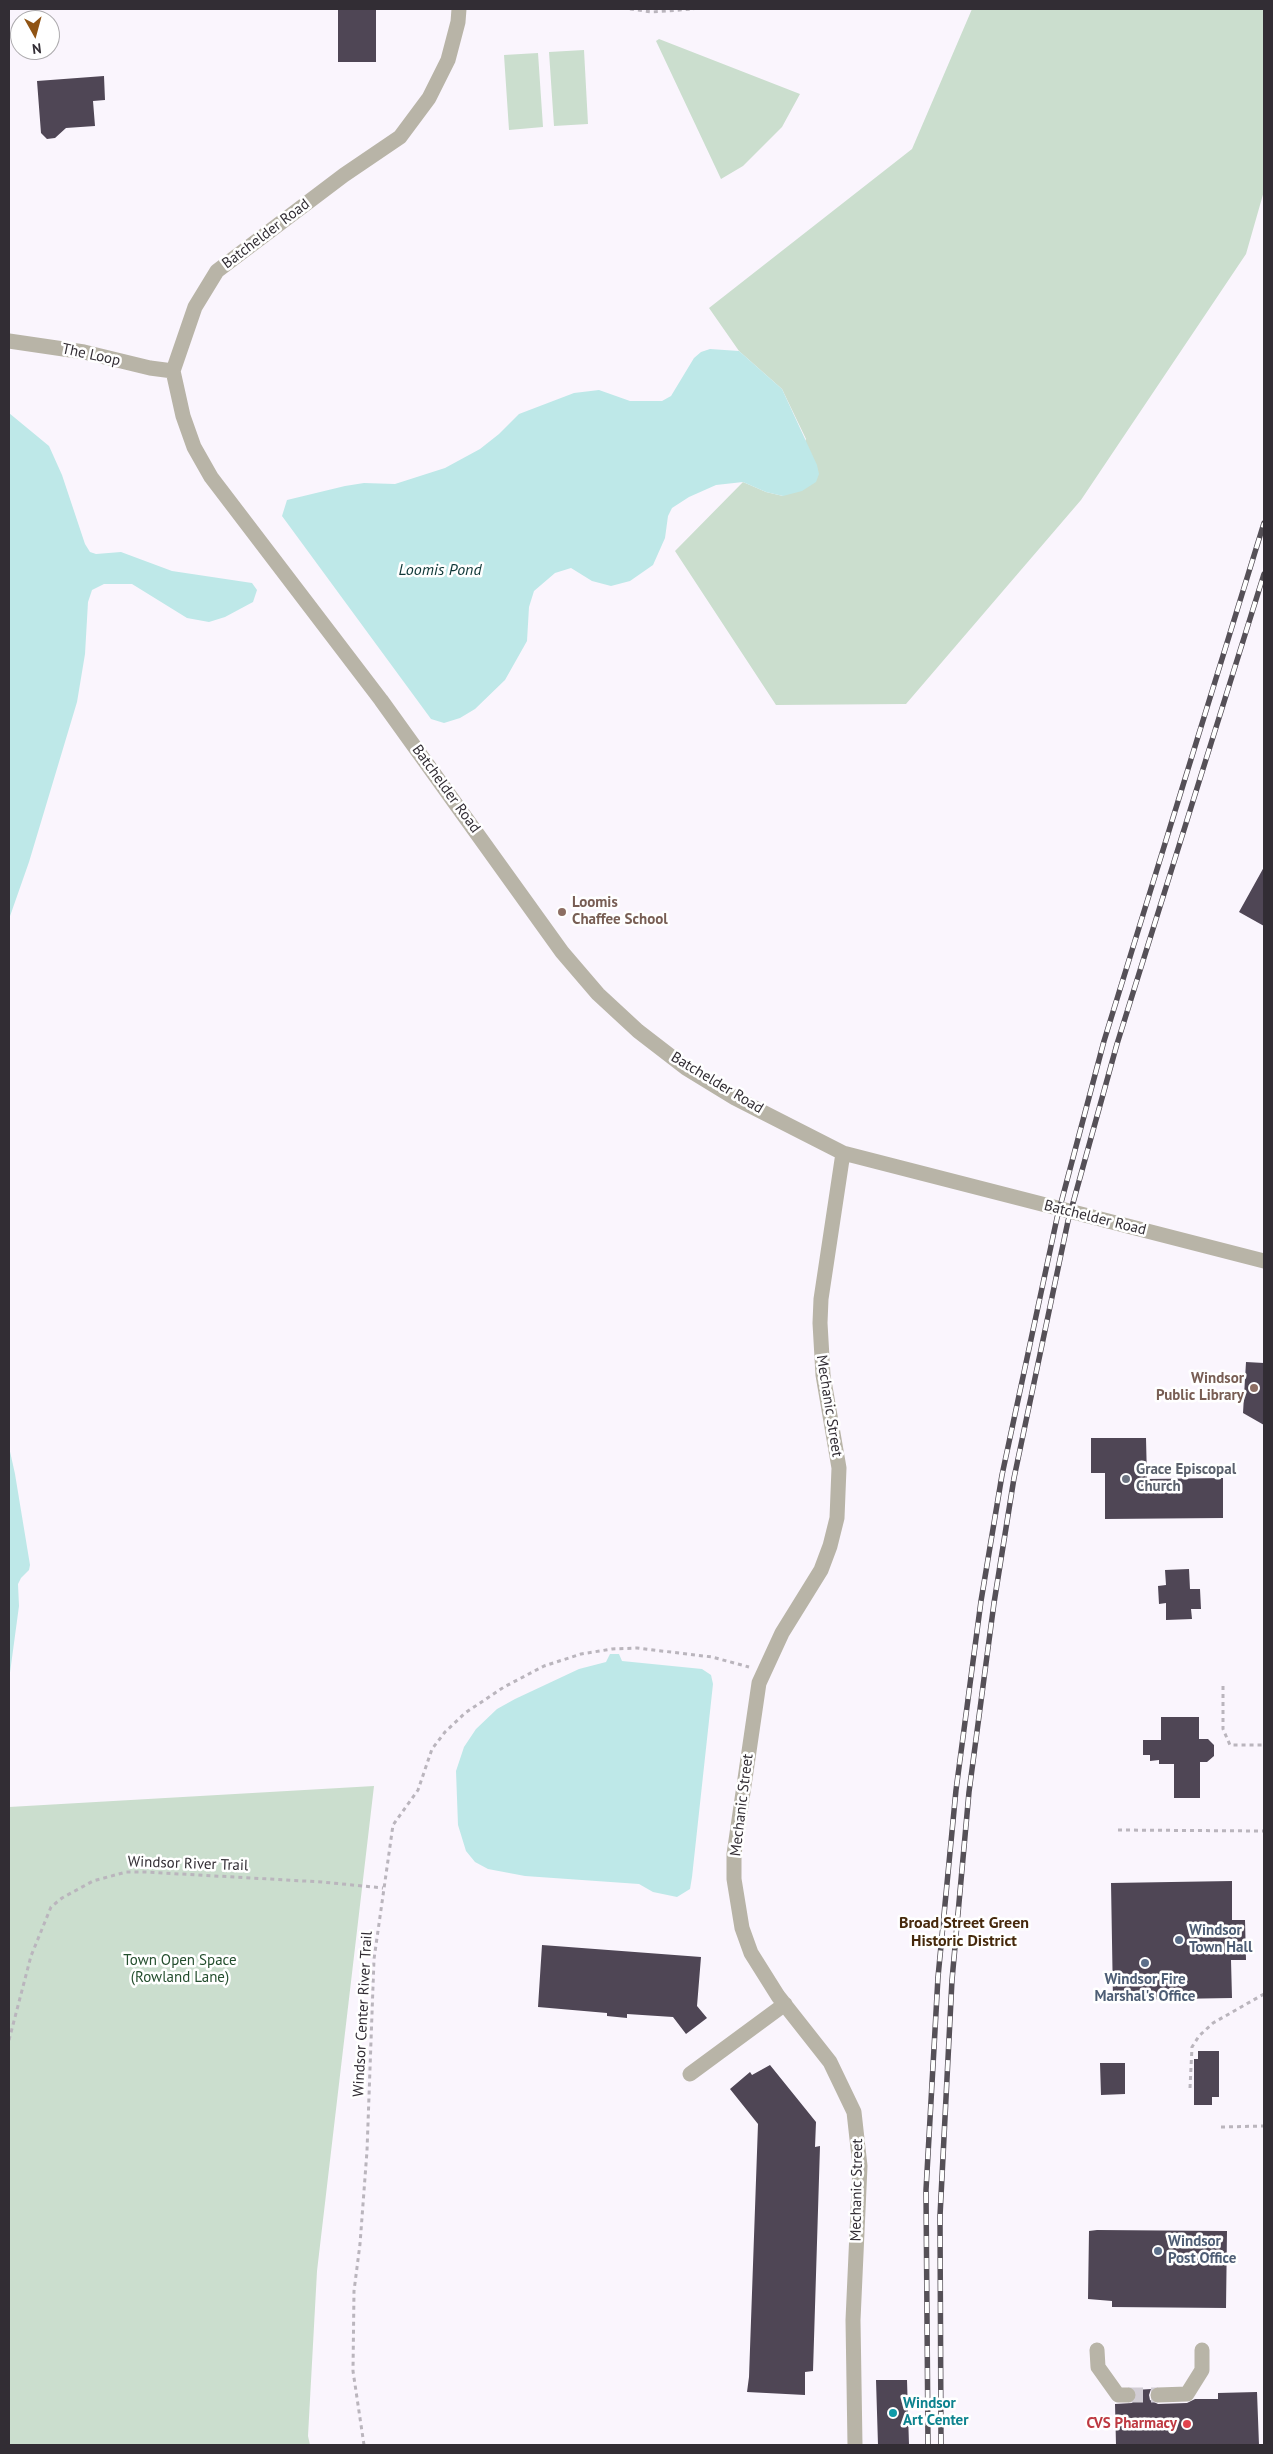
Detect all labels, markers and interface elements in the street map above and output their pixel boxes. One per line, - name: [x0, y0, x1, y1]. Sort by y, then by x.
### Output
- north arrow: [10, 10, 60, 60]
- text: N: [31, 39, 42, 58]
- street label: Batchelder Road: [219, 195, 313, 273]
- street label: The Loop: [60, 340, 122, 370]
- water label: Loomis Pond: [398, 560, 482, 580]
- street label: Batchelder Road: [408, 741, 484, 837]
- place label: Loomis Chaffee School: [572, 894, 668, 929]
- marker: Loomis Chaffee School: [556, 906, 568, 918]
- street label: Batchelder Road: [668, 1048, 766, 1118]
- street label: Batchelder Road: [1042, 1197, 1148, 1239]
- street label: Mechanic Street: [812, 1354, 846, 1458]
- place label: Windsor Public Library: [1156, 1370, 1244, 1405]
- marker: Windsor Public Library: [1248, 1382, 1260, 1394]
- place label: Grace Episcopal Church: [1136, 1461, 1236, 1496]
- marker: Grace Episcopal Church: [1120, 1473, 1132, 1485]
- street label: Mechanic Street: [727, 1753, 757, 1857]
- street label: Windsor River Trail: [127, 1853, 249, 1875]
- district label: Broad Street Green Historic District: [899, 1913, 1029, 1951]
- place label: Windsor Town Hall: [1189, 1922, 1252, 1957]
- street label: Windsor Center River Trail: [350, 1931, 376, 2097]
- marker: Windsor Town Hall: [1173, 1934, 1185, 1946]
- park label: Town Open Space (Rowland Lane): [123, 1952, 237, 1987]
- marker: Windsor Fire Marshal's Office: [1139, 1957, 1151, 1969]
- place label: Windsor Fire Marshal's Office: [1095, 1971, 1195, 2006]
- street label: Mechanic Street: [847, 2138, 867, 2242]
- place label: Windsor Post Office: [1168, 2233, 1236, 2268]
- marker: Windsor Post Office: [1152, 2245, 1164, 2257]
- place label: Windsor Art Center: [903, 2395, 969, 2430]
- marker: Windsor Art Center: [887, 2407, 899, 2419]
- place label: CVS Pharmacy: [1086, 2415, 1177, 2433]
- marker: CVS Pharmacy: [1181, 2418, 1193, 2430]

